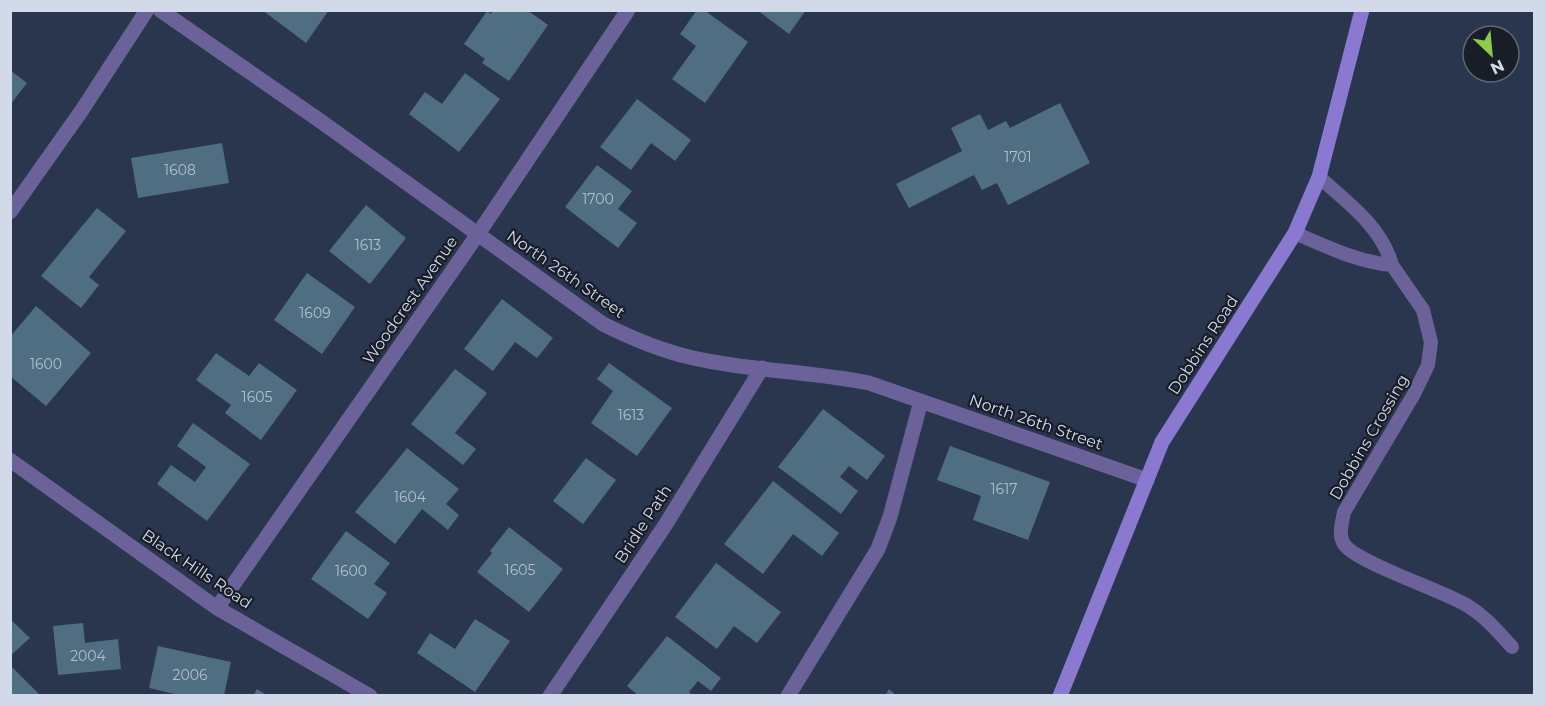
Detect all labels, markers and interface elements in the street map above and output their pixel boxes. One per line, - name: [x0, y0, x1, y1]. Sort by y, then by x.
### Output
- north arrow: [1461, 24, 1521, 84]
- text: N: [1487, 56, 1507, 78]
- house number: 1701: [1004, 148, 1032, 166]
- house number: 1608: [164, 161, 196, 179]
- house number: 1700: [582, 190, 614, 208]
- street label: North 26th Street: [503, 226, 629, 322]
- street label: Woodcrest Avenue: [359, 232, 461, 368]
- house number: 1613: [355, 236, 381, 254]
- street label: Dobbins Road: [1164, 292, 1242, 398]
- house number: 1609: [299, 304, 331, 322]
- house number: 1600: [30, 355, 62, 373]
- street label: Dobbins Crossing: [1325, 371, 1413, 503]
- house number: 1605: [242, 388, 272, 406]
- street label: North 26th Street: [967, 390, 1106, 454]
- house number: 1613: [618, 406, 644, 424]
- house number: 1617: [991, 480, 1017, 498]
- street label: Bridle Path: [611, 481, 675, 567]
- house number: 1604: [394, 488, 427, 506]
- street label: Black Hills Road: [139, 525, 255, 613]
- house number: 1605: [505, 561, 535, 579]
- house number: 1600: [335, 562, 367, 580]
- house number: 2004: [70, 647, 107, 665]
- house number: 2006: [173, 666, 208, 684]

